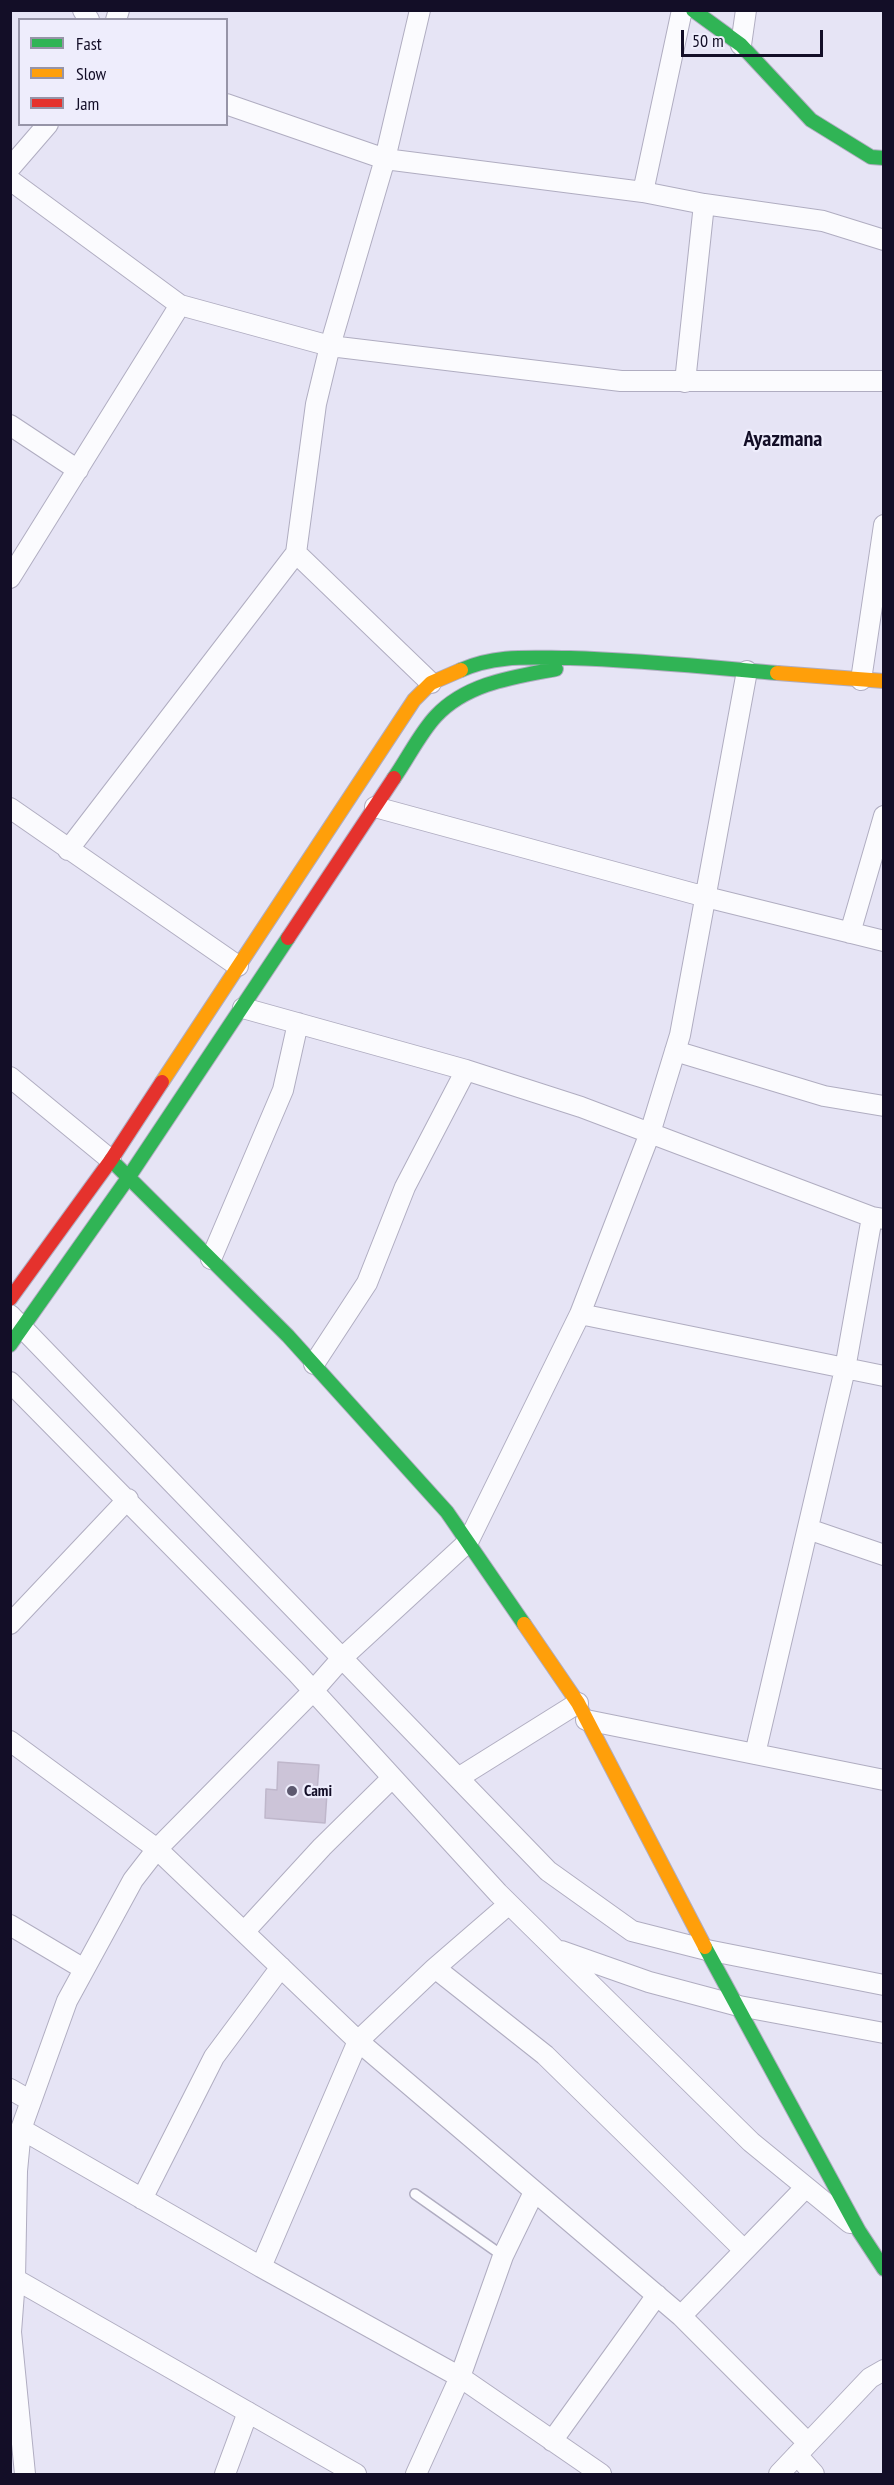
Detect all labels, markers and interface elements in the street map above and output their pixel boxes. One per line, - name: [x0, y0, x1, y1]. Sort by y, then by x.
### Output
- legend: [18, 18, 228, 126]
- scale bar: [684, 18, 826, 56]
- text: 50 m: [692, 29, 724, 52]
- text: Fast: [76, 32, 102, 55]
- text: Slow: [76, 62, 106, 85]
- text: Jam: [76, 92, 99, 115]
- district label: Ayazmana: [744, 427, 822, 453]
- place label: Cami: [304, 1781, 332, 1801]
- marker: Cami: [285, 1784, 299, 1798]

